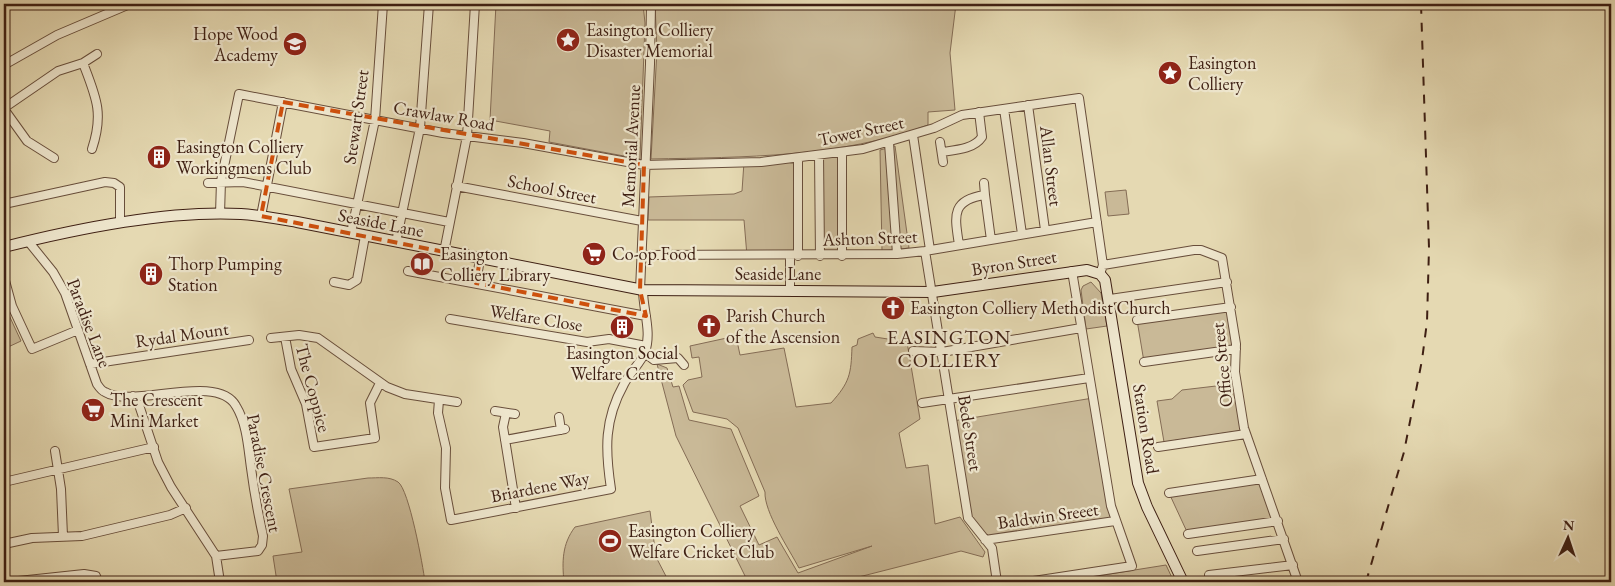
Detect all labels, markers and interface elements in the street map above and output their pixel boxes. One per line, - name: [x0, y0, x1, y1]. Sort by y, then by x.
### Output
- place label: Easington Colliery Disaster Memorial: [586, 18, 714, 62]
- place label: Hope Wood Academy: [193, 22, 279, 66]
- place icon: Easington Colliery Disaster Memorial: [555, 27, 581, 53]
- school or university icon: Hope Wood Academy: [282, 31, 308, 57]
- place label: Easington Colliery: [1188, 51, 1257, 95]
- place icon: Easington Colliery: [1157, 60, 1183, 86]
- street label: Stewart Street: [337, 68, 374, 166]
- street label: Memorial Avenue: [616, 84, 645, 208]
- street label: Crawlaw Road: [392, 95, 498, 136]
- street label: Tower Street: [816, 110, 906, 151]
- street label: Allan Street: [1035, 123, 1068, 208]
- place label: Easington Colliery Workingmens Club: [176, 135, 312, 179]
- building icon: Easington Colliery Workingmens Club: [146, 144, 172, 170]
- street label: School Street: [506, 169, 599, 208]
- street label: Seaside Lane: [336, 203, 426, 242]
- street label: Ashton Street: [821, 224, 918, 251]
- supermarket icon: Co-op Food: [581, 241, 607, 267]
- place label: Easington Colliery Library: [440, 242, 550, 286]
- place label: Co-op Food: [612, 242, 697, 265]
- street label: Byron Street: [970, 244, 1059, 281]
- library icon: Easington Colliery Library: [409, 251, 435, 277]
- place label: Thorp Pumping Station: [168, 252, 282, 296]
- building icon: Thorp Pumping Station: [138, 261, 164, 287]
- street label: Seaside Lane: [735, 262, 821, 285]
- street label: Paradise Lane: [62, 275, 117, 371]
- church icon: Easington Colliery Methodist Church: [880, 295, 906, 321]
- place label: Easington Colliery Methodist Church: [910, 296, 1171, 319]
- street label: Welfare Close: [488, 299, 584, 336]
- place label: Parish Church of the Ascension: [726, 304, 841, 348]
- church icon: Parish Church of the Ascension: [696, 313, 722, 339]
- building icon: Easington Social Welfare Centre: [609, 314, 635, 340]
- street label: Rydal Mount: [134, 317, 230, 352]
- street label: Office Street: [1206, 321, 1237, 408]
- district label: EASINGTON COLLIERY: [887, 324, 1011, 373]
- street label: The Coppice: [291, 341, 336, 435]
- place label: Easington Social Welfare Centre: [566, 341, 678, 385]
- street label: Station Road: [1128, 382, 1165, 477]
- place label: The Crescent Mini Market: [110, 388, 203, 432]
- street label: Bede Street: [953, 393, 988, 473]
- supermarket icon: The Crescent Mini Market: [80, 397, 106, 423]
- street label: Paradise Crescent: [242, 412, 287, 534]
- street label: Briardene Way: [489, 466, 591, 507]
- street label: Baldwin Sreeet: [996, 497, 1100, 534]
- north arrow: [1542, 514, 1592, 564]
- text: N: [1563, 516, 1575, 534]
- place label: Easington Colliery Welfare Cricket Club: [628, 519, 774, 563]
- sports icon: Easington Colliery Welfare Cricket Club: [597, 528, 623, 554]

